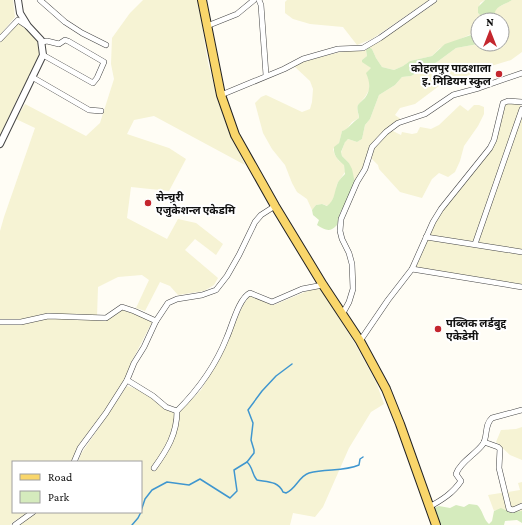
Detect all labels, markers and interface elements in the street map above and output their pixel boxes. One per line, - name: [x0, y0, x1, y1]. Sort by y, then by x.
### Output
- north arrow: [470, 12, 510, 52]
- text: N: [486, 16, 494, 28]
- place label: कोहलपुर पाठशाला इ. मिडियम स्कुल: [411, 62, 492, 89]
- marker: कोहलपुर पाठशाला इ. मिडियम स्कुल: [494, 69, 504, 79]
- place label: सेन्चुरी एजुकेशन्ल एकेडमि: [156, 190, 236, 218]
- marker: सेन्चुरी एजुकेशन्ल एकेडमि: [143, 198, 153, 208]
- place label: पब्लिक लर्डबुद्द एकेडेमी: [446, 317, 507, 342]
- marker: पब्लिक लर्डबुद्द एकेडेमी: [433, 324, 443, 334]
- legend: [12, 461, 142, 513]
- text: Road: [48, 470, 73, 484]
- text: Park: [48, 490, 70, 504]

